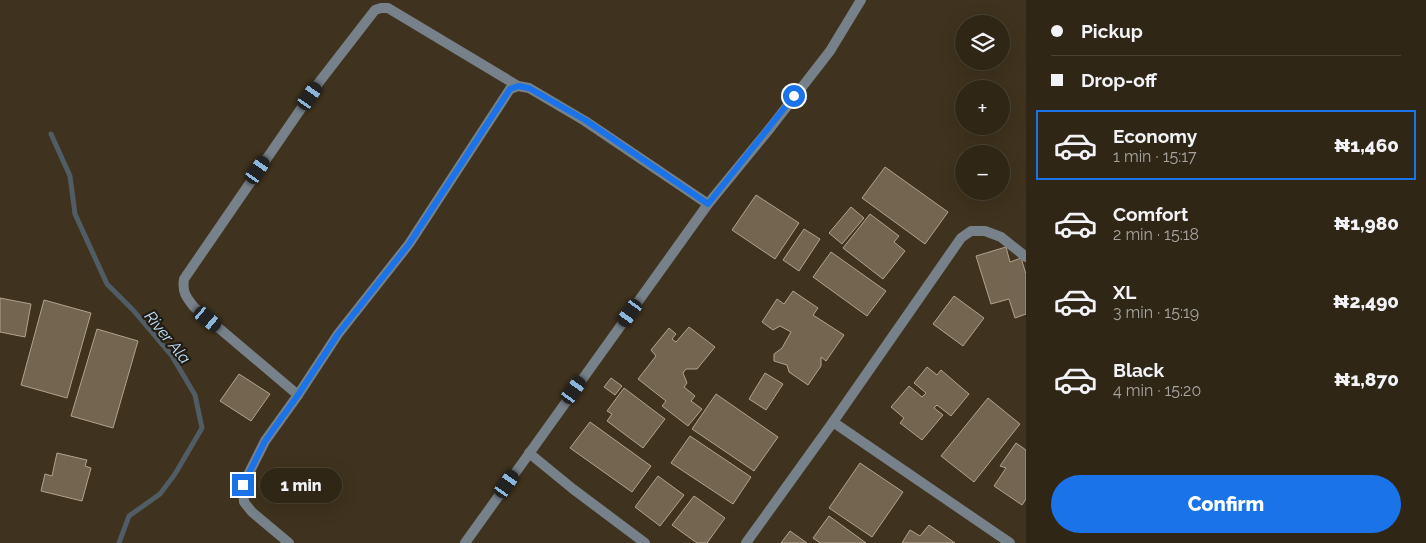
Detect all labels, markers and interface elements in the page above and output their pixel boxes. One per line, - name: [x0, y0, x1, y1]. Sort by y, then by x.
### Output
- map controls: [955, 15, 1010, 200]
- button: layers: [955, 15, 1010, 70]
- text: Pickup: [1081, 20, 1143, 42]
- text: Drop-off: [1081, 69, 1157, 91]
- car: [295, 79, 324, 113]
- button: +: [955, 80, 1010, 135]
- route start: [783, 85, 805, 107]
- icon: car: [1053, 123, 1098, 168]
- text: Economy: [1113, 125, 1197, 147]
- text: ₦1,460: [1334, 134, 1399, 156]
- button: −: [955, 145, 1010, 200]
- text: 1 min · 15:17: [1113, 147, 1197, 166]
- car: [243, 153, 272, 187]
- icon: car: [1053, 201, 1098, 246]
- text: Comfort: [1113, 203, 1188, 225]
- text: ₦1,980: [1334, 212, 1399, 234]
- text: 2 min · 15:18: [1113, 225, 1199, 244]
- icon: car: [1053, 279, 1098, 324]
- text: XL: [1113, 281, 1136, 303]
- text: ₦2,490: [1333, 290, 1399, 312]
- car: [615, 296, 644, 330]
- text: 3 min · 15:19: [1113, 303, 1199, 322]
- car: [191, 304, 224, 334]
- water label: River Ala: [141, 307, 195, 368]
- icon: car: [1053, 357, 1098, 402]
- text: Black: [1113, 359, 1164, 381]
- text: ₦1,870: [1334, 368, 1399, 390]
- car: [559, 373, 588, 407]
- text: 4 min · 15:20: [1113, 381, 1201, 400]
- car: [492, 467, 521, 501]
- callout: 1 min: [260, 468, 343, 502]
- route end: [232, 474, 254, 496]
- button: Confirm: [1051, 475, 1401, 533]
- text: 1 min: [280, 476, 322, 495]

